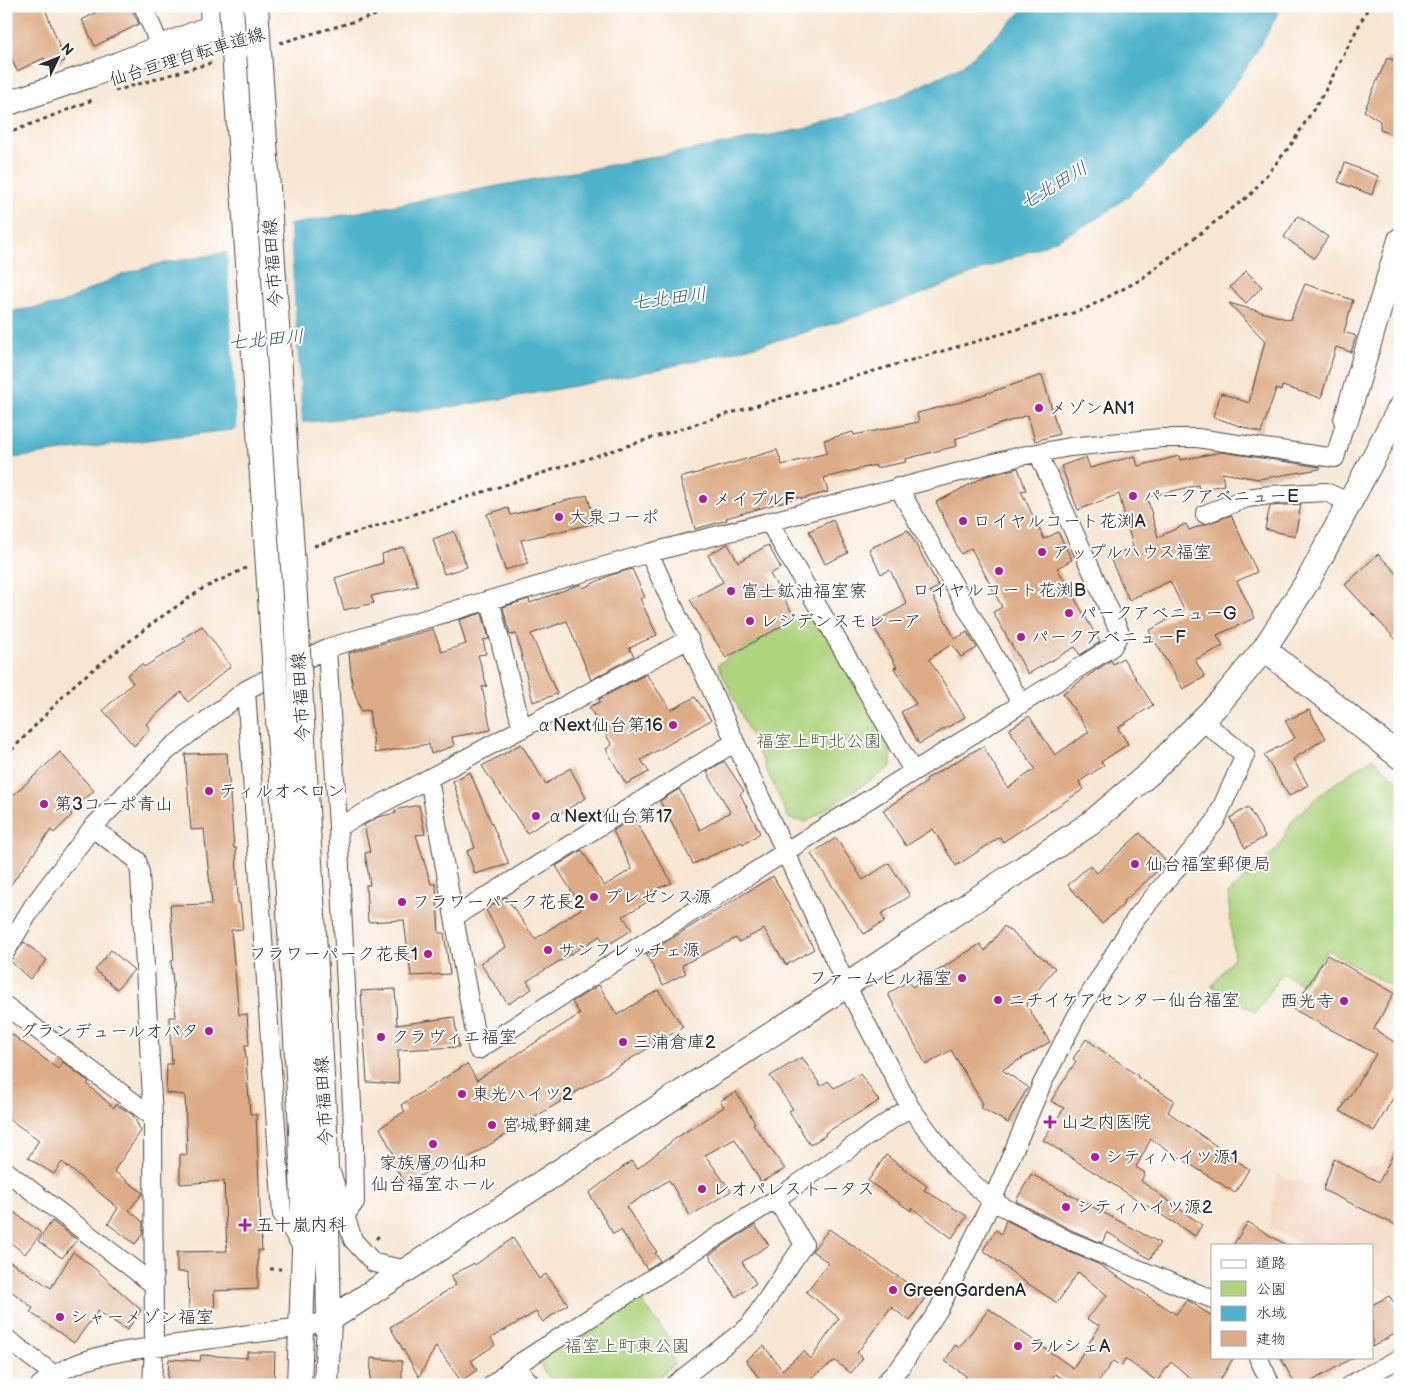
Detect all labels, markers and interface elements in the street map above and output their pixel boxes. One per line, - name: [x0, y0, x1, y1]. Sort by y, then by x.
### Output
- street label: 仙台亘理自転車道線: [106, 23, 268, 91]
- north arrow: [32, 32, 82, 82]
- text: N: [57, 40, 77, 59]
- water label: 七北田川: [1015, 157, 1093, 215]
- street label: 今市福田線: [259, 217, 287, 309]
- water label: 七北田川: [630, 283, 708, 315]
- water label: 七北田川: [227, 325, 305, 355]
- place label: メゾンAN1: [1049, 398, 1135, 419]
- marker: メゾンAN1: [1033, 402, 1045, 414]
- place label: パークアベニューE: [1143, 486, 1299, 507]
- place label: メイプルF: [713, 489, 795, 510]
- marker: パークアベニューE: [1127, 490, 1139, 502]
- marker: メイプルF: [697, 493, 709, 505]
- place label: 大泉コーポ: [569, 507, 659, 528]
- marker: 大泉コーポ: [553, 511, 565, 523]
- place label: ロイヤルコート花渕A: [973, 511, 1146, 532]
- marker: ロイヤルコート花渕A: [957, 515, 969, 527]
- place label: アップルハウス福室: [1052, 542, 1212, 563]
- marker: アップルハウス福室: [1036, 546, 1048, 558]
- marker: ロイヤルコート花渕B: [993, 565, 1005, 577]
- place label: ロイヤルコート花渕B: [912, 580, 1086, 601]
- place label: 富士鉱油福室寮: [741, 581, 867, 602]
- marker: 富士鉱油福室寮: [725, 585, 737, 597]
- place label: パークアベニューG: [1079, 603, 1237, 624]
- marker: パークアベニューG: [1063, 607, 1075, 619]
- place label: レジデンスモレーア: [760, 611, 922, 632]
- marker: レジデンスモレーア: [744, 615, 756, 627]
- place label: パークアベニューF: [1031, 627, 1186, 648]
- marker: パークアベニューF: [1015, 631, 1027, 643]
- street label: 今市福田線: [288, 652, 314, 742]
- place label: αNext仙台第16: [535, 715, 663, 736]
- marker: αNext仙台第16: [667, 719, 679, 731]
- park label: 福室上町北公園: [756, 731, 882, 752]
- place label: ティルオベロン: [219, 781, 345, 802]
- marker: ティルオベロン: [203, 785, 215, 797]
- place label: 第3コーポ青山: [54, 794, 173, 815]
- marker: 第3コーポ青山: [38, 798, 50, 810]
- place label: αNext仙台第17: [546, 806, 672, 827]
- marker: αNext仙台第17: [530, 810, 542, 822]
- place label: 仙台福室郵便局: [1145, 854, 1271, 875]
- marker: 仙台福室郵便局: [1129, 858, 1141, 870]
- place label: プレゼンス源: [604, 887, 712, 908]
- marker: プレゼンス源: [588, 891, 600, 903]
- place label: フラワーパーク花長2: [412, 892, 585, 913]
- marker: フラワーパーク花長2: [396, 896, 408, 908]
- place label: サンフレッチェ源: [558, 940, 700, 961]
- place label: フラワーパーク花長1: [249, 944, 418, 965]
- marker: サンフレッチェ源: [542, 944, 554, 956]
- marker: フラワーパーク花長1: [422, 948, 434, 960]
- place label: ファームヒル福室: [809, 968, 952, 989]
- marker: ファームヒル福室: [956, 972, 968, 984]
- place label: ニチイケアセンター仙台福室: [1008, 990, 1240, 1011]
- place label: 西光寺: [1280, 991, 1334, 1012]
- marker: ニチイケアセンター仙台福室: [992, 994, 1004, 1006]
- marker: 西光寺: [1338, 995, 1350, 1007]
- place label: グランデュールオバタ: [19, 1021, 199, 1042]
- marker: グランデュールオバタ: [203, 1025, 215, 1037]
- place label: クラヴィエ福室: [391, 1027, 517, 1048]
- marker: クラヴィエ福室: [375, 1031, 387, 1043]
- place label: 三浦倉庫2: [633, 1032, 716, 1053]
- marker: 三浦倉庫2: [617, 1036, 629, 1048]
- street label: 今市福田線: [311, 1056, 337, 1146]
- place label: 東光ハイツ2: [472, 1084, 573, 1105]
- marker: 東光ハイツ2: [456, 1088, 468, 1100]
- place label: 山之内医院: [1061, 1112, 1151, 1133]
- place label: 宮城野鋼建: [502, 1115, 592, 1136]
- marker: 山之内医院: [1043, 1115, 1057, 1129]
- marker: 宮城野鋼建: [486, 1119, 498, 1131]
- marker: 家族層の仙和 仙台福室ホール: [427, 1138, 439, 1150]
- place label: シティハイツ源1: [1105, 1147, 1238, 1168]
- marker: シティハイツ源1: [1089, 1151, 1101, 1163]
- place label: 家族層の仙和 仙台福室ホール: [371, 1153, 495, 1195]
- place label: レオパレストータス: [712, 1179, 875, 1200]
- marker: レオパレストータス: [696, 1183, 708, 1195]
- place label: シティハイツ源2: [1076, 1197, 1213, 1218]
- marker: シティハイツ源2: [1060, 1201, 1072, 1213]
- place label: 五十嵐内科: [256, 1215, 346, 1236]
- marker: 五十嵐内科: [238, 1218, 252, 1232]
- legend: [1211, 1244, 1374, 1358]
- text: 道路: [1256, 1254, 1286, 1273]
- place label: GreenGardenA: [903, 1280, 1026, 1301]
- text: 公園: [1256, 1280, 1286, 1299]
- marker: GreenGardenA: [887, 1284, 899, 1296]
- text: 水域: [1256, 1304, 1286, 1323]
- place label: シャーメゾン福室: [70, 1307, 214, 1328]
- marker: シャーメゾン福室: [54, 1311, 66, 1323]
- text: 建物: [1256, 1330, 1286, 1349]
- park label: 福室上町東公園: [564, 1336, 690, 1357]
- place label: ラルシェA: [1028, 1336, 1110, 1357]
- marker: ラルシェA: [1012, 1340, 1024, 1352]

